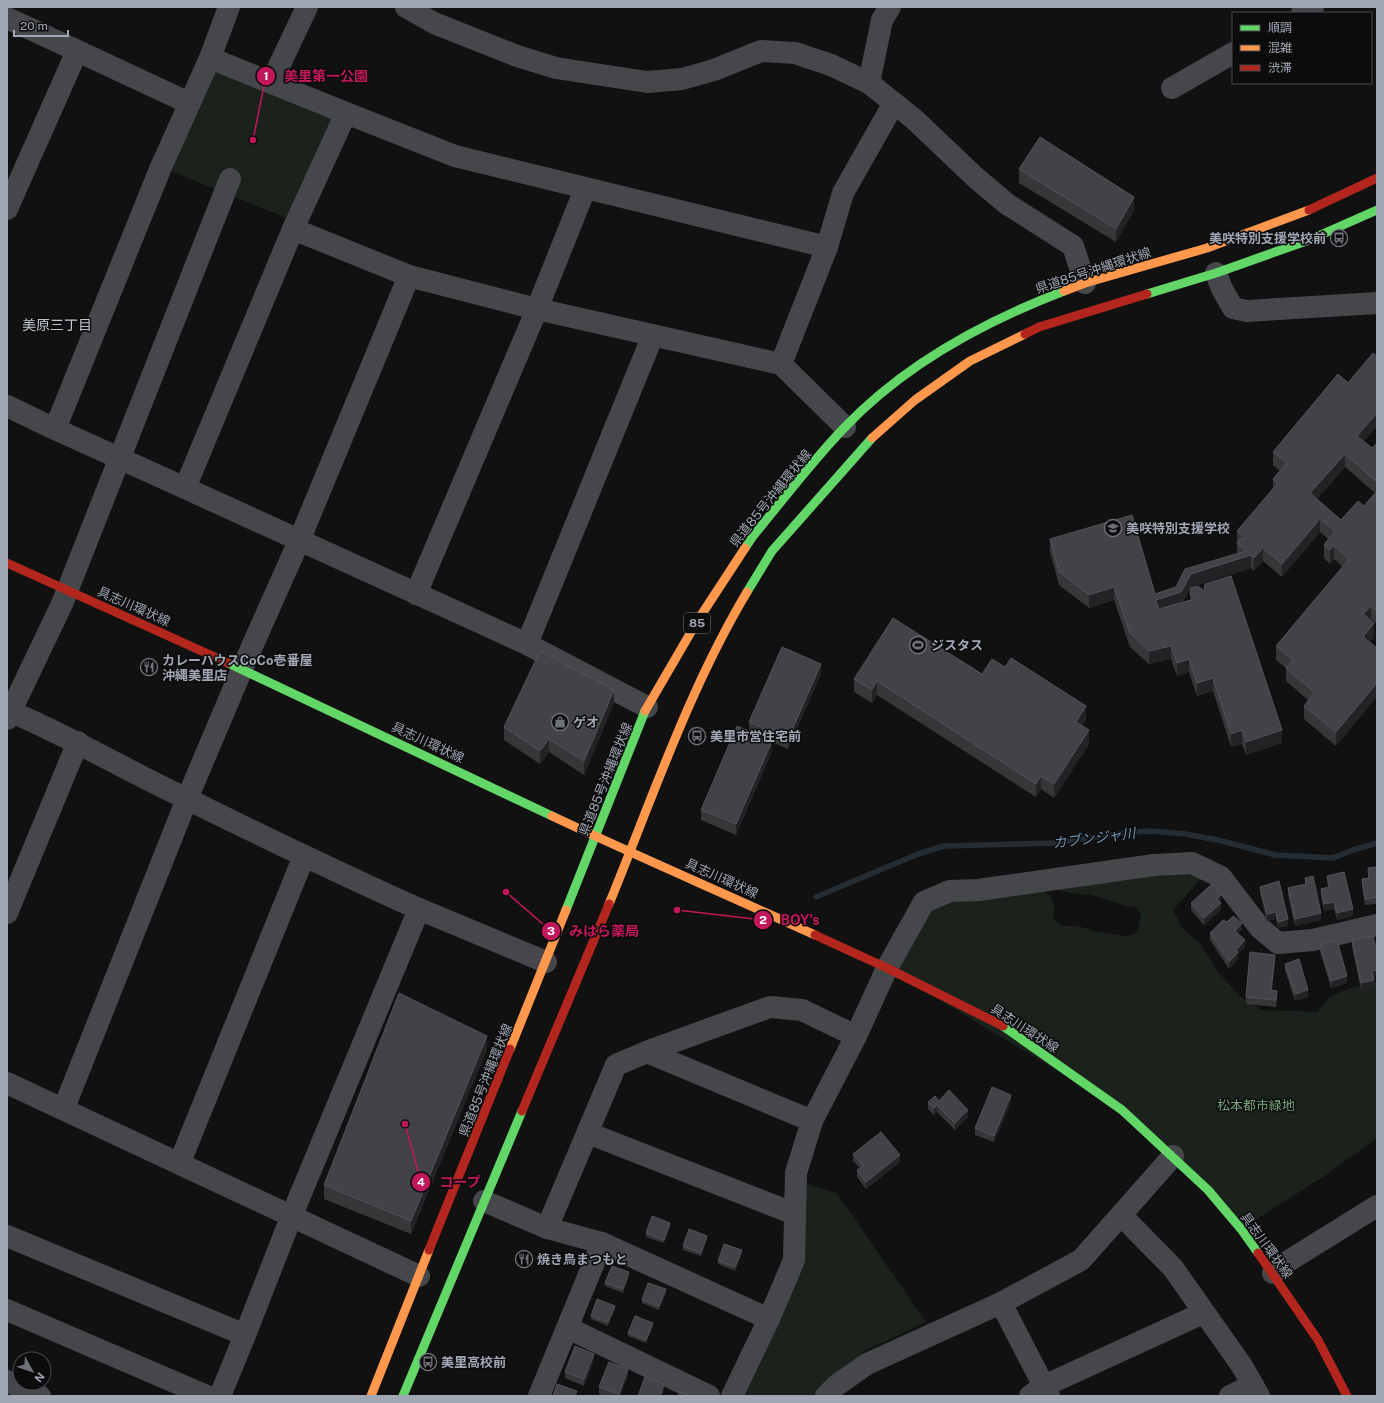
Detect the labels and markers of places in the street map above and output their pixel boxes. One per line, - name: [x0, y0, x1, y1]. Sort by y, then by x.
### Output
- callout: 美里第一公園: [256, 63, 376, 89]
- bus stop icon: 美咲特別支援学校前: [1329, 228, 1349, 248]
- place label: 美咲特別支援学校前: [1209, 231, 1326, 246]
- school or university icon: 美咲特別支援学校: [1103, 518, 1123, 538]
- place label: 美咲特別支援学校: [1126, 521, 1230, 536]
- sports icon: ジスタス: [908, 635, 928, 655]
- place label: ジスタス: [931, 638, 983, 653]
- place label: カレーハウスCoCo壱番屋 沖縄美里店: [162, 653, 312, 683]
- restaurant icon: カレーハウスCoCo壱番屋 沖縄美里店: [139, 657, 159, 677]
- shop icon: ゲオ: [550, 712, 570, 732]
- place label: ゲオ: [573, 715, 599, 730]
- bus stop icon: 美里市営住宅前: [687, 726, 707, 746]
- place label: 美里市営住宅前: [710, 729, 801, 744]
- callout: BOY's: [753, 907, 828, 933]
- callout: みはら薬局: [541, 918, 647, 944]
- callout: コープ: [411, 1169, 489, 1195]
- restaurant icon: 焼き鳥まつもと: [514, 1249, 534, 1269]
- place label: 焼き鳥まつもと: [537, 1252, 628, 1267]
- bus stop icon: 美里高校前: [418, 1352, 438, 1372]
- place label: 美里高校前: [441, 1355, 506, 1370]

